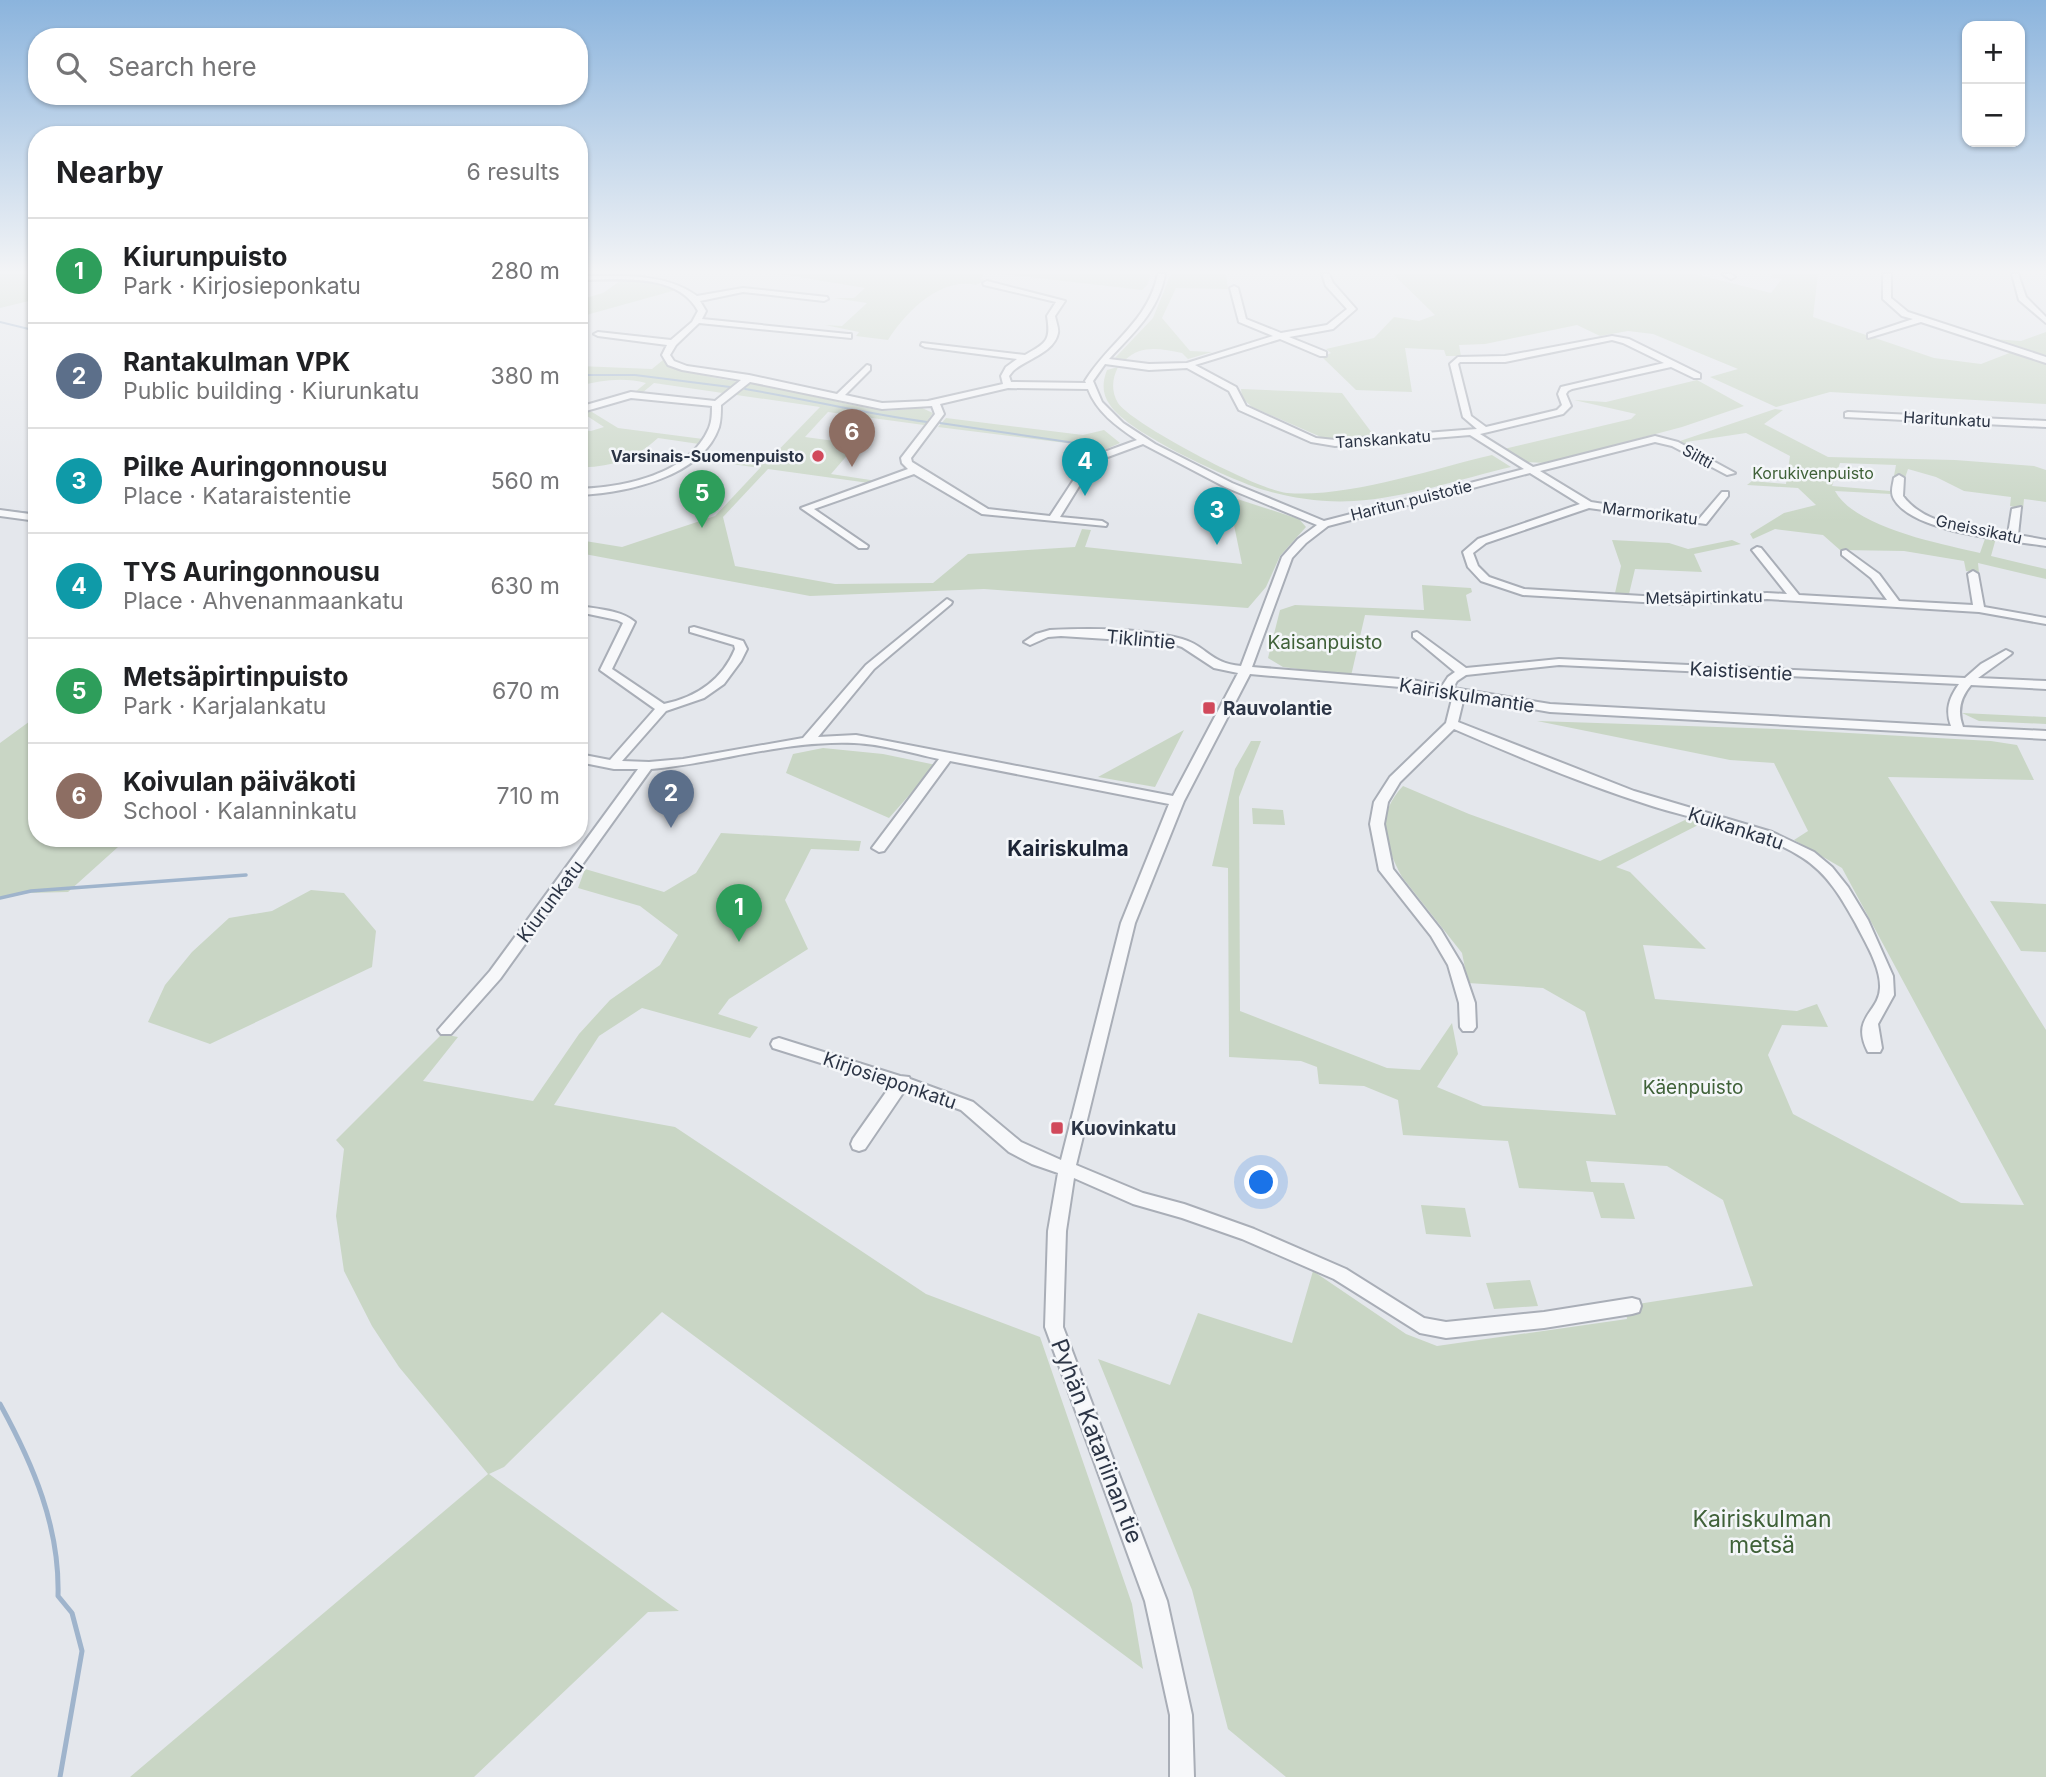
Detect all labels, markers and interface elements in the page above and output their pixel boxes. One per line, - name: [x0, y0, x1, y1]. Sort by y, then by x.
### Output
- map controls: [1962, 21, 2025, 147]
- button: +: [1962, 21, 2025, 84]
- search box: [28, 28, 588, 105]
- icon: search: [52, 48, 90, 86]
- text: Search here: [108, 51, 257, 82]
- button: −: [1962, 84, 2025, 147]
- text: Nearby: [56, 154, 164, 190]
- text: 6 results: [466, 158, 560, 186]
- text: Kiurunpuisto: [123, 241, 287, 272]
- text: 1: [74, 257, 84, 285]
- text: 280 m: [491, 257, 560, 285]
- text: Park · Kirjosieponkatu: [123, 272, 361, 300]
- text: Rantakulman VPK: [123, 346, 350, 377]
- text: 2: [72, 362, 86, 390]
- text: 380 m: [490, 362, 560, 390]
- text: Public building · Kiurunkatu: [123, 377, 419, 405]
- street label: Haritunkatu: [1903, 407, 1991, 431]
- pin: 6: [829, 409, 875, 467]
- street label: Tanskankatu: [1335, 426, 1431, 452]
- pin: 4: [1062, 438, 1108, 496]
- street label: Siltti: [1679, 439, 1717, 473]
- place label: Varsinais-Suomenpuisto: [611, 446, 804, 466]
- marker: Varsinais-Suomenpuisto: [810, 448, 826, 464]
- text: Pilke Auringonnousu: [123, 451, 387, 482]
- park label: Korukivenpuisto: [1752, 463, 1874, 483]
- text: 3: [72, 467, 86, 495]
- text: 560 m: [491, 467, 560, 495]
- pin: 5: [679, 470, 725, 528]
- street label: Haritun puistotie: [1348, 475, 1474, 525]
- text: Place · Kataraistentie: [123, 482, 351, 510]
- pin: 3: [1194, 487, 1240, 545]
- street label: Marmorikatu: [1601, 497, 1699, 529]
- street label: Gneissikatu: [1934, 510, 2024, 548]
- text: TYS Auringonnousu: [123, 556, 380, 587]
- text: 4: [71, 572, 87, 600]
- text: 630 m: [490, 572, 560, 600]
- street label: Metsäpirtinkatu: [1645, 586, 1763, 608]
- text: Place · Ahvenanmaankatu: [123, 587, 404, 615]
- street label: Tiklintie: [1105, 625, 1177, 654]
- park label: Kaisanpuisto: [1268, 631, 1382, 654]
- street label: Kaistisentie: [1689, 657, 1793, 686]
- text: Metsäpirtinpuisto: [123, 661, 348, 692]
- street label: Kairiskulmantie: [1398, 673, 1536, 718]
- text: 5: [72, 677, 86, 705]
- text: 670 m: [492, 677, 560, 705]
- text: Park · Karjalankatu: [123, 692, 326, 720]
- place label: Rauvolantie: [1223, 697, 1332, 720]
- marker: Rauvolantie: [1201, 700, 1217, 716]
- text: Koivulan päiväkoti: [123, 766, 356, 797]
- pin: 2: [648, 770, 694, 828]
- text: 6: [72, 782, 86, 810]
- text: 710 m: [497, 782, 560, 810]
- text: School · Kalanninkatu: [123, 797, 357, 825]
- street label: Kuikankatu: [1685, 802, 1786, 855]
- district label: Kairiskulma: [1007, 836, 1129, 861]
- street label: Kiurunkatu: [512, 856, 589, 947]
- pin: 1: [716, 884, 762, 942]
- street label: Kirjosieponkatu: [820, 1047, 960, 1114]
- park label: Käenpuisto: [1643, 1076, 1743, 1099]
- place label: Kuovinkatu: [1071, 1117, 1176, 1140]
- marker: Kuovinkatu: [1049, 1120, 1065, 1136]
- your location: [1244, 1165, 1278, 1199]
- street label: Pyhän Katariinan tie: [1045, 1335, 1149, 1547]
- park label: Kairiskulman metsä: [1692, 1505, 1832, 1559]

